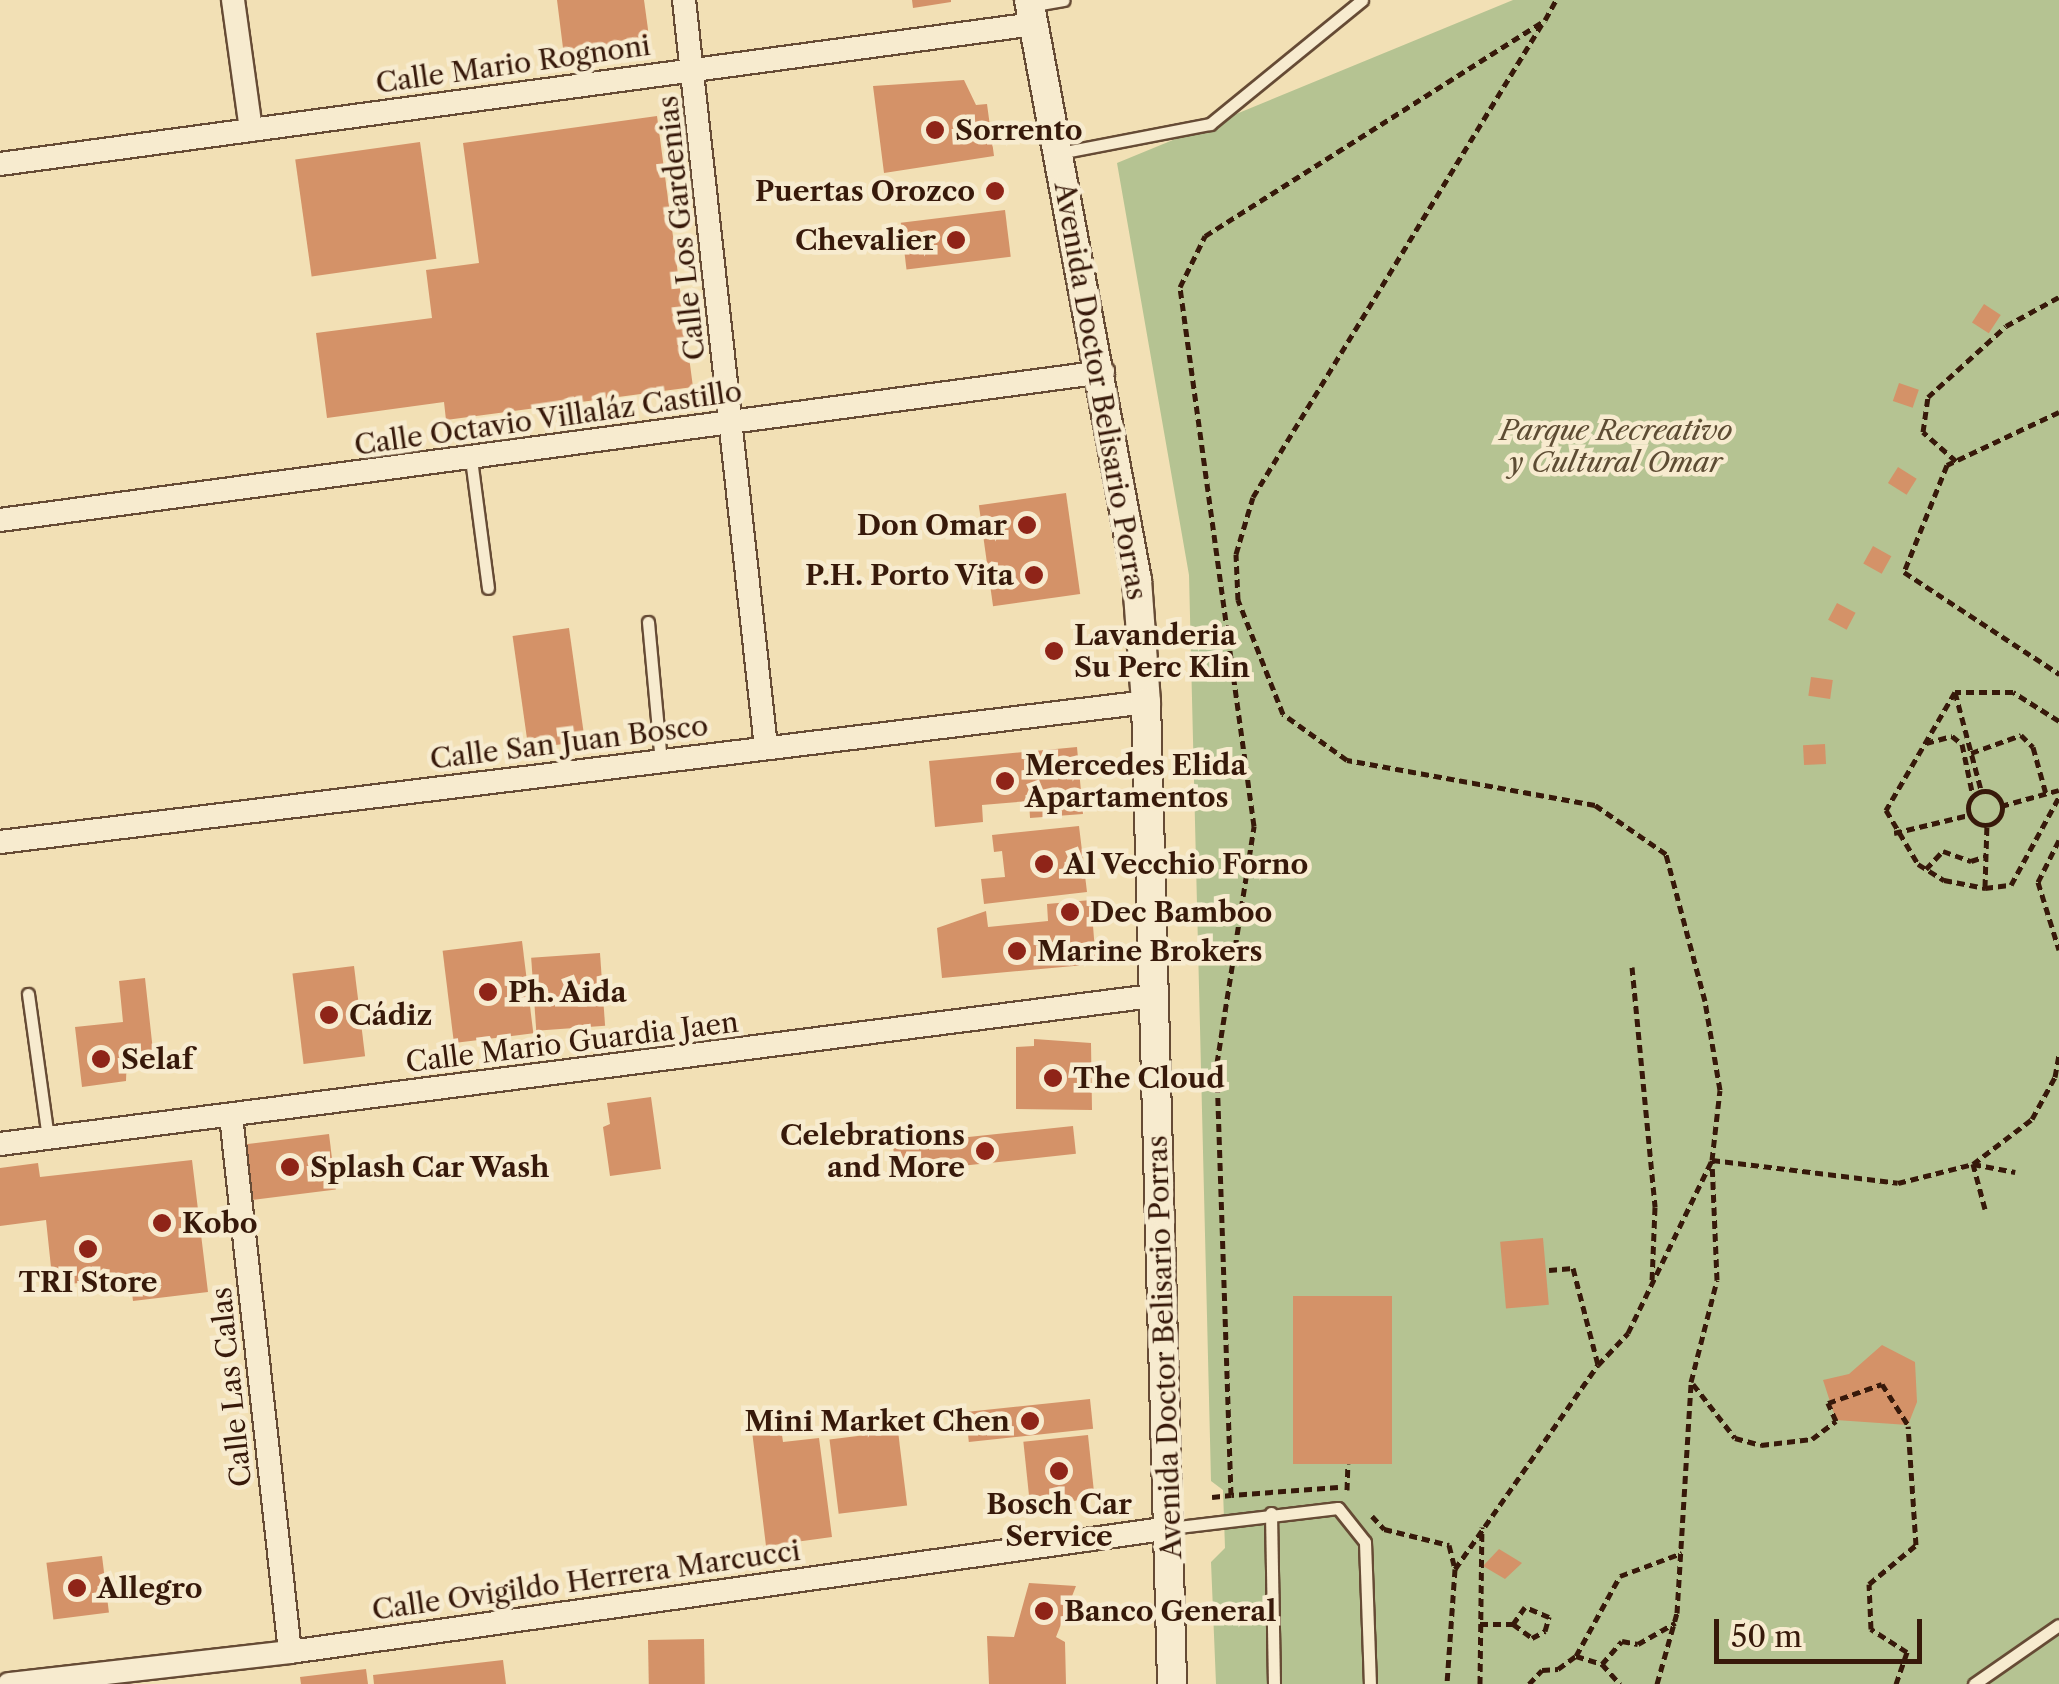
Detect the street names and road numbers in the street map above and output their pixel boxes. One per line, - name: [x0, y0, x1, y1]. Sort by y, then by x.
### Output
- street label: Calle Mario Rognoni: [374, 28, 652, 100]
- street label: Calle Los Gardenias: [650, 94, 712, 362]
- street label: Avenida Doctor Belisario Porras: [1048, 179, 1154, 603]
- street label: Calle Octavio Villaláz Castillo: [352, 374, 744, 462]
- street label: Calle San Juan Bosco: [428, 708, 710, 776]
- street label: Calle Mario Guardia Jaen: [404, 1005, 740, 1079]
- street label: Avenida Doctor Belisario Porras: [1140, 1134, 1188, 1560]
- street label: Calle Las Calas: [204, 1286, 258, 1488]
- street label: Calle Ovigildo Herrera Marcucci: [370, 1533, 802, 1627]

